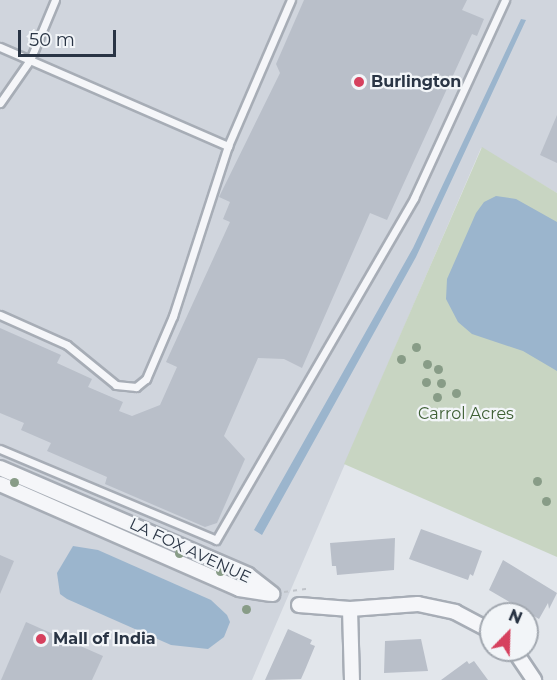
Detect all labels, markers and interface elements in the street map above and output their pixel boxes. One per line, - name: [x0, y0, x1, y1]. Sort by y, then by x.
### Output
- scale bar: [21, 18, 118, 56]
- text: 50 m: [29, 29, 75, 51]
- place label: Burlington: [371, 72, 461, 92]
- marker: Burlington: [352, 75, 366, 89]
- park label: Carrol Acres: [418, 404, 514, 424]
- street label: LA FOX AVENUE: [126, 514, 254, 588]
- north arrow: [479, 602, 539, 662]
- text: N: [506, 606, 525, 628]
- place label: Mall of India: [53, 629, 156, 649]
- marker: Mall of India: [34, 632, 48, 646]

